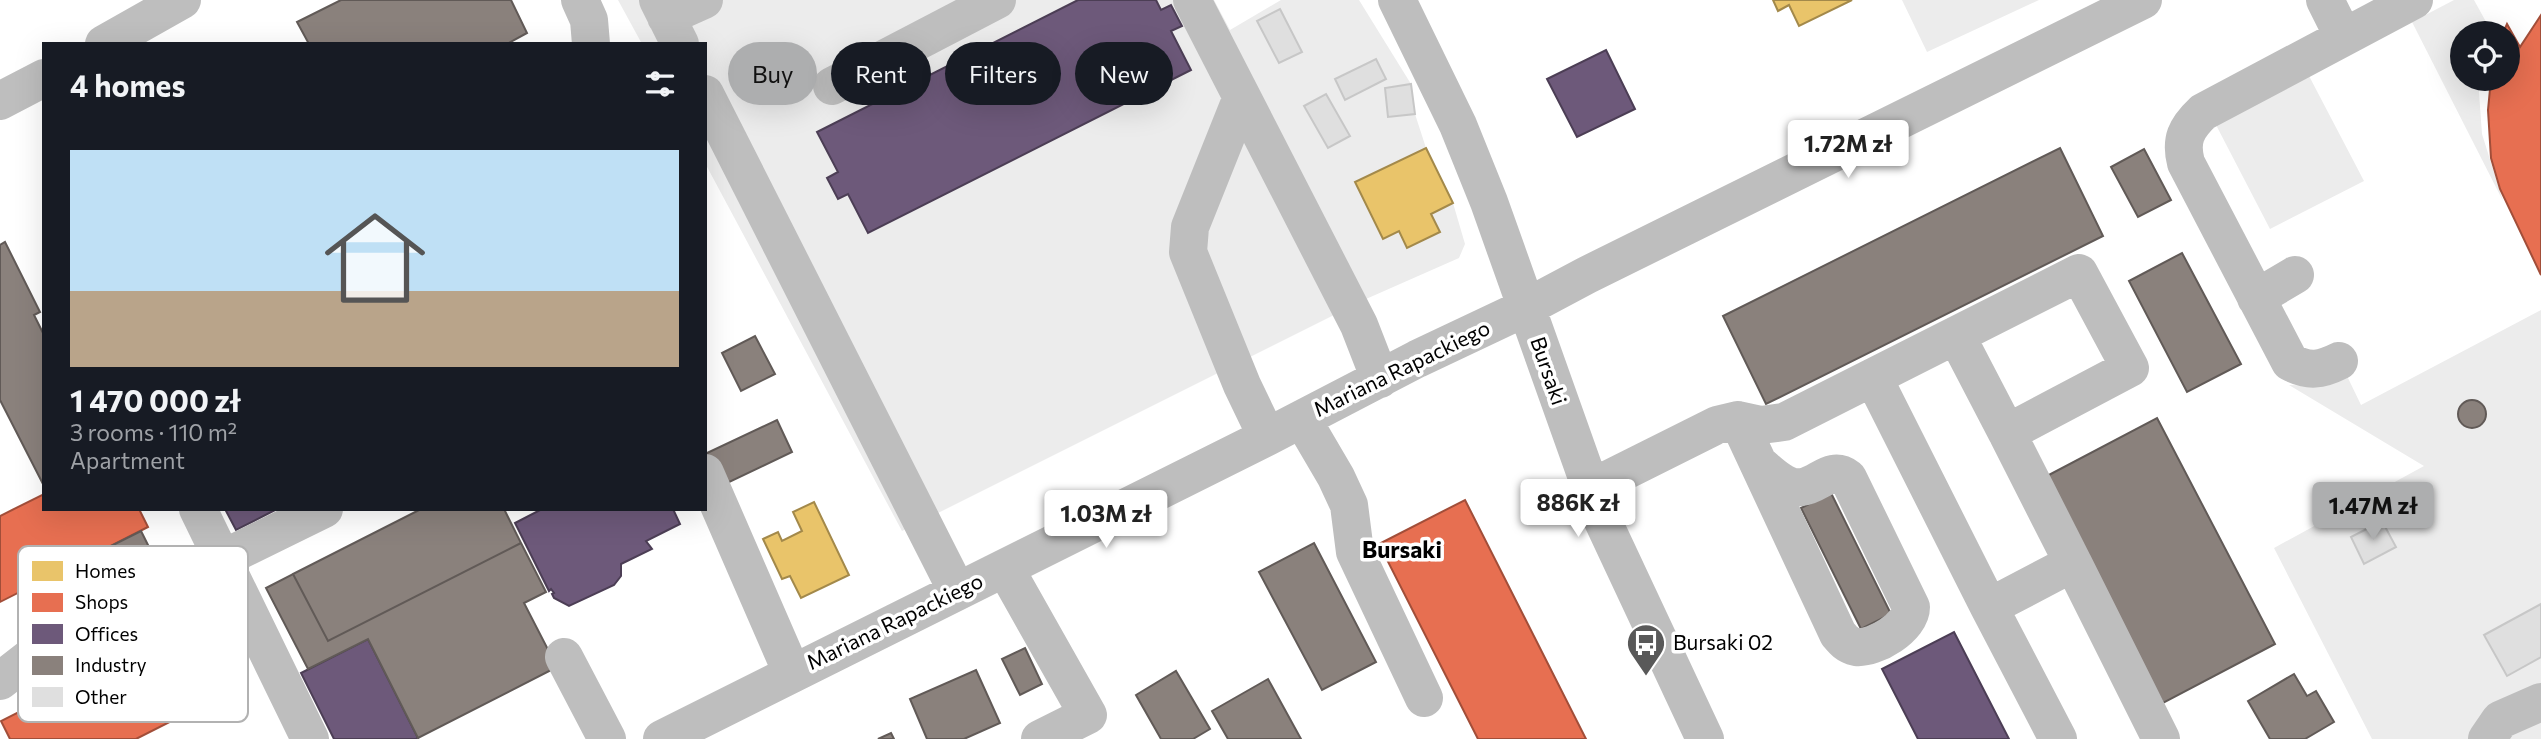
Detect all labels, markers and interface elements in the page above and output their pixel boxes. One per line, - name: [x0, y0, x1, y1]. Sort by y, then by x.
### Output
- map controls: [2450, 21, 2520, 91]
- button: locate: [2450, 21, 2520, 91]
- chip: Buy: [728, 42, 817, 105]
- chip: Rent: [831, 42, 931, 105]
- chip: Filters: [945, 42, 1061, 105]
- chip: New: [1075, 42, 1173, 105]
- icon: filters: [641, 65, 679, 103]
- text: 4 homes: [70, 66, 185, 103]
- pin: 1.72M zł: [1776, 120, 1920, 180]
- text: 1.72M zł: [1804, 129, 1892, 157]
- icon: home: [312, 195, 438, 321]
- street label: Mariana Rapackiego: [1309, 314, 1494, 421]
- street label: Bursaki: [1526, 333, 1573, 408]
- text: 1 470 000 zł: [70, 381, 241, 418]
- text: 3 rooms · 110 m²: [70, 418, 237, 446]
- text: Apartment: [70, 446, 185, 474]
- pin: 886K zł: [1513, 480, 1643, 539]
- pin: 1.47M zł: [2301, 482, 2445, 542]
- text: 886K zł: [1536, 488, 1620, 516]
- pin: 1.03M zł: [1034, 490, 1178, 550]
- text: 1.47M zł: [2328, 491, 2418, 519]
- text: 1.03M zł: [1060, 499, 1152, 527]
- district label: Bursaki: [1362, 535, 1442, 563]
- legend: [18, 546, 248, 722]
- text: Homes: [75, 559, 136, 582]
- street label: Mariana Rapackiego: [802, 567, 987, 674]
- text: Shops: [75, 590, 128, 613]
- text: Offices: [75, 622, 138, 645]
- bus stop icon: Bursaki 02: [1625, 622, 1667, 677]
- place label: Bursaki 02: [1673, 629, 1773, 654]
- text: Industry: [75, 653, 147, 676]
- text: Other: [75, 685, 127, 708]

